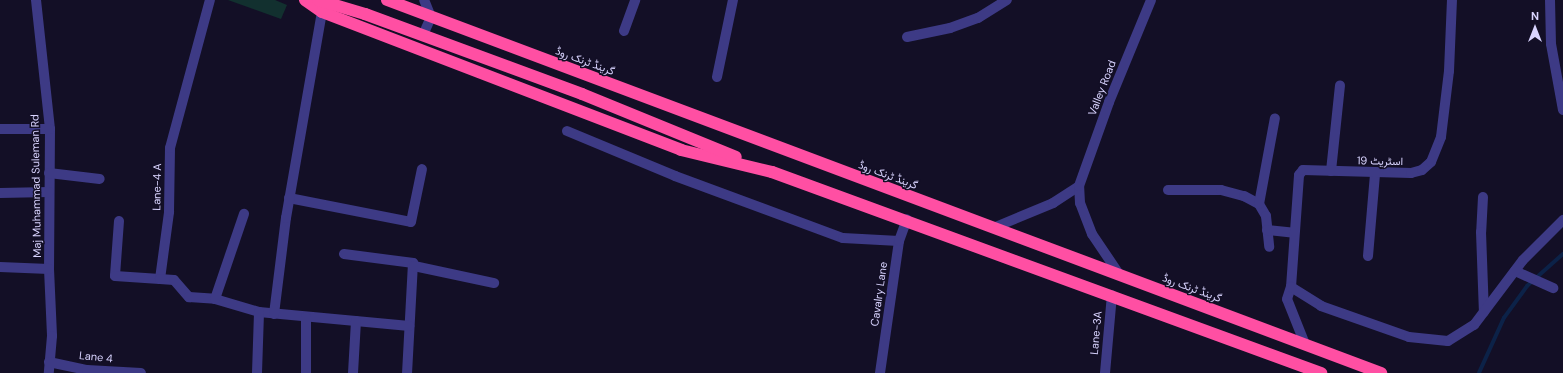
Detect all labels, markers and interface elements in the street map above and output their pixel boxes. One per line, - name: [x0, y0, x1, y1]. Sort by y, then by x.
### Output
- north arrow: [1515, 8, 1555, 48]
- text: N: [1531, 9, 1539, 23]
- street label: گرینڈ ٹرنک روڈ: [554, 44, 616, 78]
- street label: Valley Road: [1085, 58, 1119, 118]
- street label: Maj Muhammad Suleman Rd: [28, 114, 44, 258]
- street label: اسٹریٹ 19: [1357, 154, 1403, 168]
- street label: گرینڈ ٹرنک روڈ: [857, 158, 919, 192]
- street label: Lane-4 A: [150, 163, 164, 211]
- street label: Cavalry Lane: [868, 261, 890, 327]
- street label: گرینڈ ٹرنک روڈ: [1161, 271, 1223, 305]
- street label: Lane-3A: [1088, 311, 1104, 355]
- street label: Lane 4: [78, 349, 114, 365]

